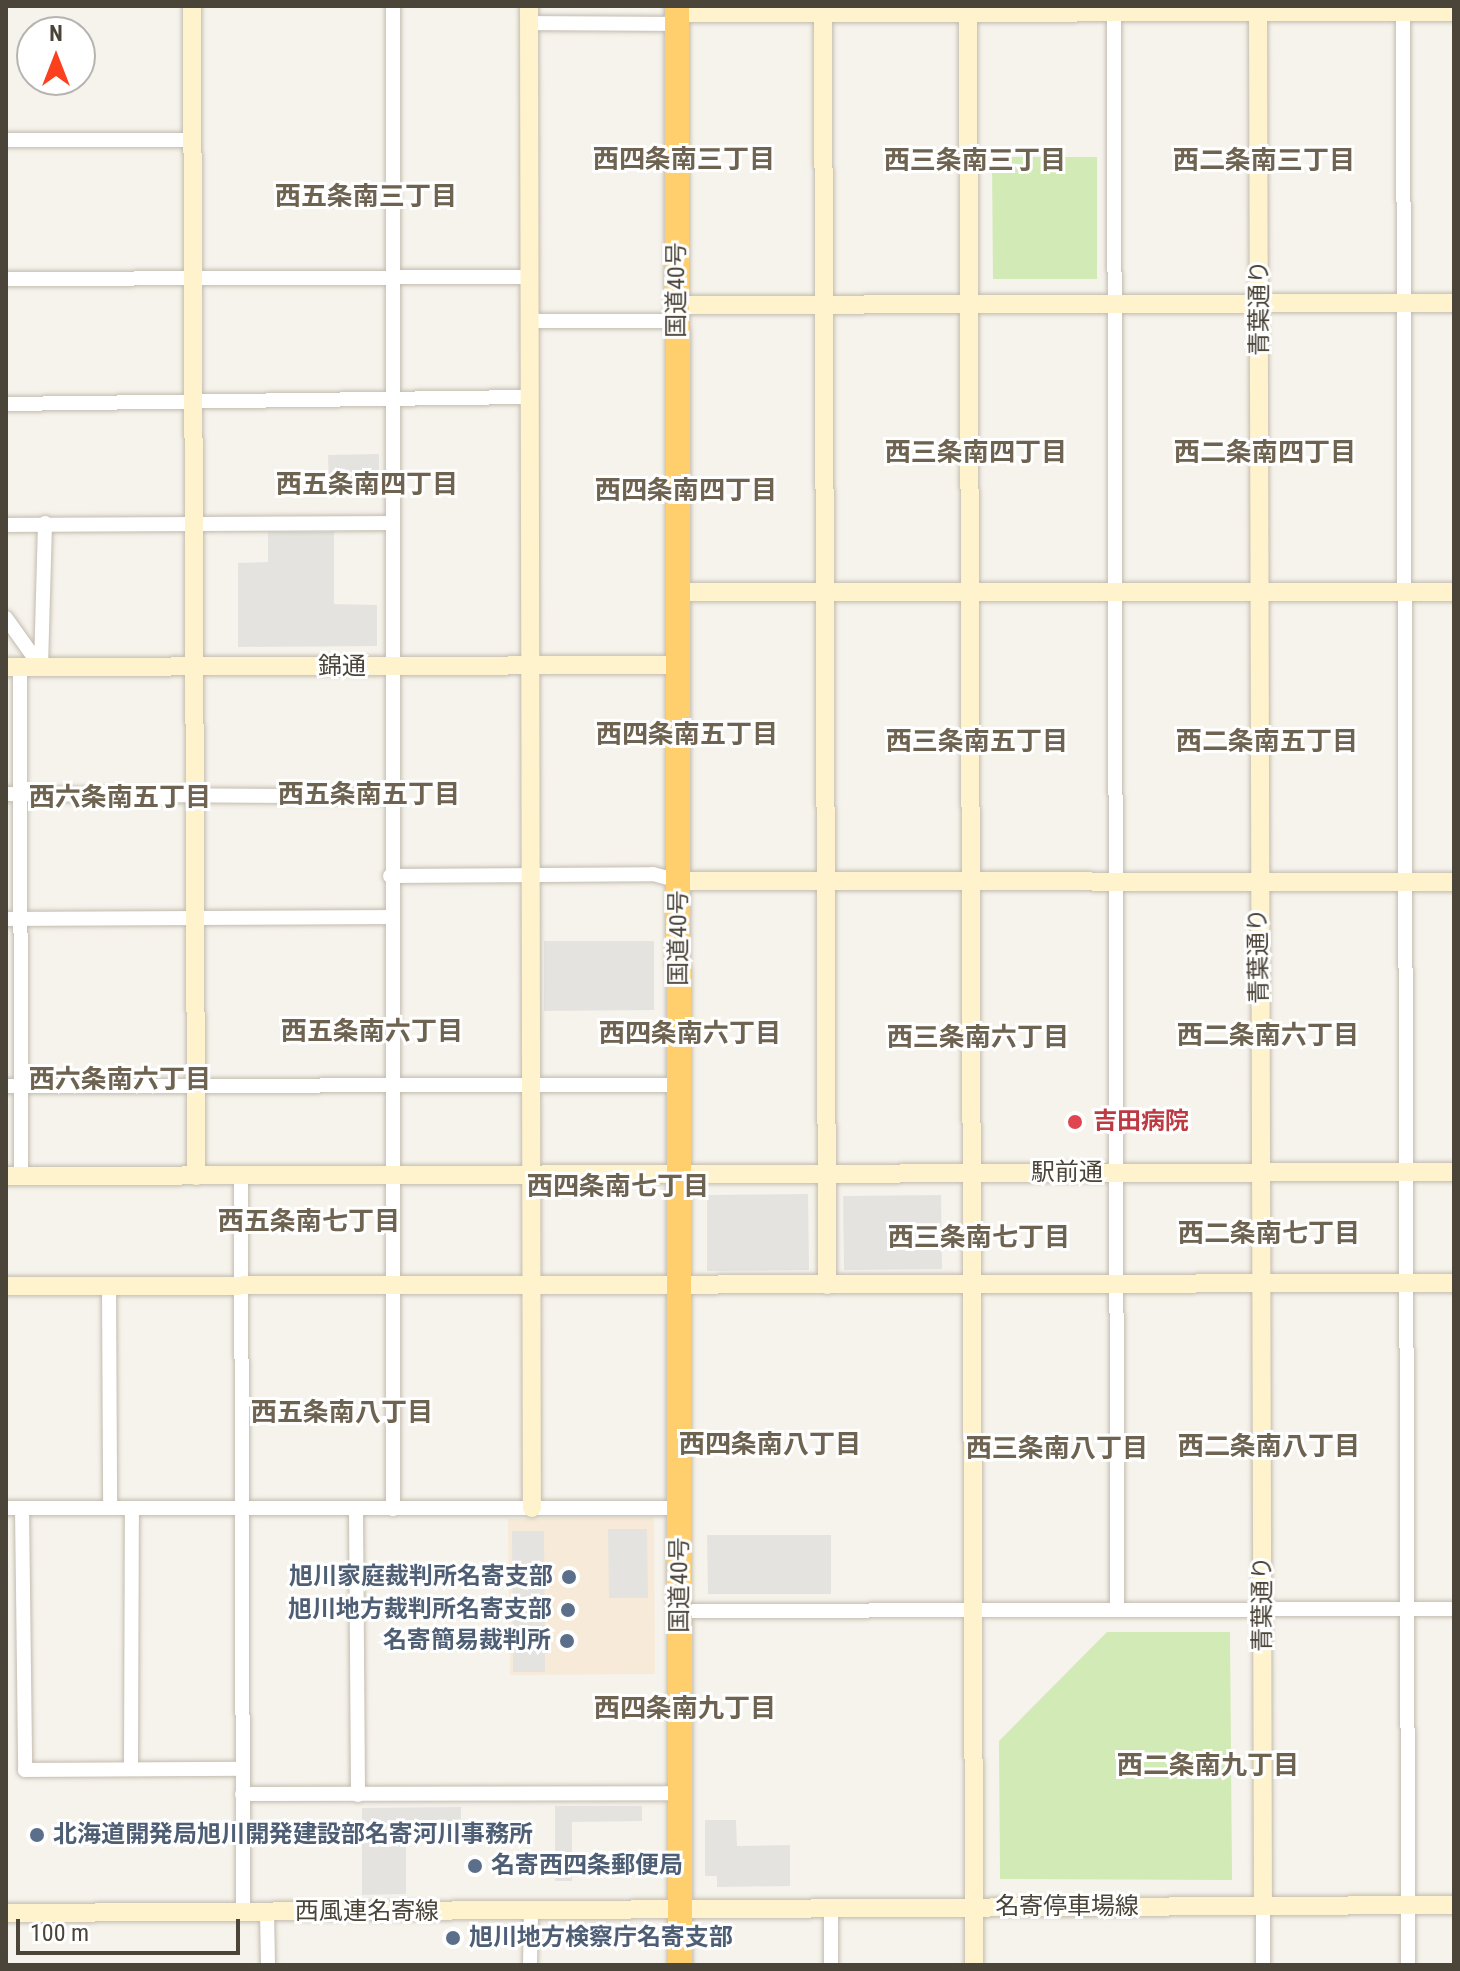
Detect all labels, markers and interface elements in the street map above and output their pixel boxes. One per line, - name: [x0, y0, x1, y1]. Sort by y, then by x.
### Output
- north arrow: [16, 16, 96, 96]
- text: N: [49, 21, 63, 46]
- district label: 西四条南三丁目: [593, 144, 775, 176]
- district label: 西三条南三丁目: [884, 145, 1066, 177]
- district label: 西二条南三丁目: [1173, 145, 1355, 177]
- district label: 西五条南三丁目: [275, 181, 457, 213]
- street label: 国道40号: [663, 242, 691, 338]
- street label: 青葉通り: [1246, 260, 1274, 356]
- district label: 西三条南四丁目: [885, 437, 1067, 469]
- district label: 西二条南四丁目: [1174, 437, 1356, 469]
- district label: 西五条南四丁目: [276, 469, 458, 501]
- district label: 西四条南四丁目: [595, 475, 777, 507]
- street label: 錦通: [318, 653, 366, 681]
- district label: 西四条南五丁目: [596, 719, 778, 751]
- district label: 西三条南五丁目: [886, 726, 1068, 758]
- district label: 西二条南五丁目: [1176, 726, 1358, 758]
- district label: 西五条南五丁目: [278, 779, 460, 811]
- district label: 西六条南五丁目: [29, 782, 211, 814]
- street label: 国道40号: [665, 890, 693, 986]
- street label: 青葉通り: [1244, 908, 1274, 1004]
- district label: 西五条南六丁目: [281, 1016, 463, 1048]
- district label: 西四条南六丁目: [599, 1018, 781, 1050]
- district label: 西二条南六丁目: [1177, 1020, 1359, 1052]
- district label: 西三条南六丁目: [887, 1022, 1069, 1054]
- district label: 西六条南六丁目: [29, 1064, 211, 1096]
- place label: 吉田病院: [1093, 1108, 1189, 1136]
- marker: 吉田病院: [1064, 1111, 1086, 1133]
- street label: 駅前通: [1031, 1159, 1103, 1187]
- district label: 西四条南七丁目: [527, 1171, 709, 1203]
- district label: 西五条南七丁目: [218, 1206, 400, 1238]
- district label: 西二条南七丁目: [1178, 1218, 1360, 1250]
- district label: 西三条南七丁目: [888, 1222, 1070, 1254]
- district label: 西五条南八丁目: [251, 1397, 433, 1429]
- district label: 西四条南八丁目: [679, 1429, 861, 1461]
- district label: 西二条南八丁目: [1178, 1431, 1360, 1463]
- district label: 西三条南八丁目: [966, 1433, 1148, 1465]
- street label: 国道40号: [666, 1537, 694, 1633]
- street label: 青葉通り: [1249, 1556, 1277, 1652]
- place label: 旭川家庭裁判所名寄支部: [289, 1563, 553, 1591]
- marker: 旭川家庭裁判所名寄支部: [560, 1568, 578, 1586]
- place label: 旭川地方裁判所名寄支部: [288, 1596, 552, 1624]
- marker: 旭川地方裁判所名寄支部: [559, 1601, 577, 1619]
- place label: 名寄簡易裁判所: [383, 1627, 551, 1655]
- marker: 名寄簡易裁判所: [558, 1632, 576, 1650]
- district label: 西四条南九丁目: [594, 1693, 776, 1725]
- district label: 西二条南九丁目: [1117, 1750, 1299, 1782]
- place label: 北海道開発局旭川開発建設部名寄河川事務所: [53, 1821, 533, 1849]
- marker: 北海道開発局旭川開発建設部名寄河川事務所: [28, 1826, 46, 1844]
- place label: 名寄西四条郵便局: [491, 1852, 683, 1880]
- marker: 名寄西四条郵便局: [466, 1857, 484, 1875]
- street label: 名寄停車場線: [995, 1893, 1139, 1921]
- street label: 西風連名寄線: [295, 1898, 439, 1926]
- scale bar: [20, 1903, 244, 1953]
- text: 100 m: [30, 1919, 89, 1947]
- place label: 旭川地方検察庁名寄支部: [469, 1924, 733, 1952]
- marker: 旭川地方検察庁名寄支部: [444, 1929, 462, 1947]

